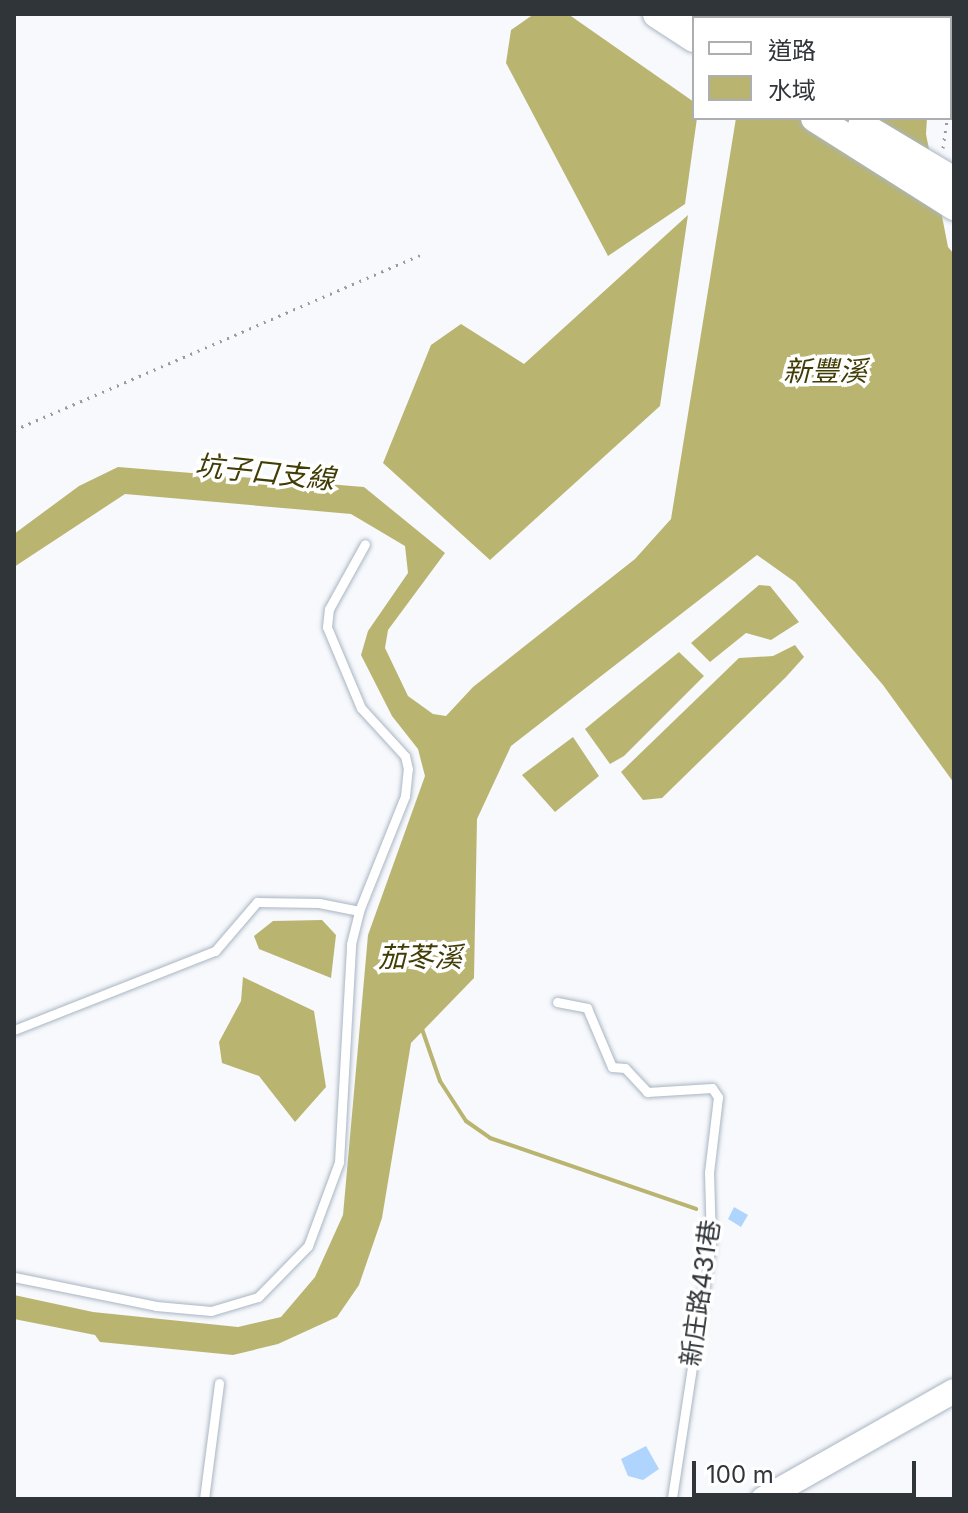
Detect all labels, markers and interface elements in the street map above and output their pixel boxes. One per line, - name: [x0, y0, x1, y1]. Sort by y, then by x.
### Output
- legend: [692, 16, 952, 120]
- text: 道路: [768, 36, 816, 65]
- text: 水域: [768, 76, 816, 105]
- water label: 新豐溪: [783, 354, 867, 388]
- water label: 坑子口支線: [194, 448, 336, 496]
- water label: 茄苳溪: [378, 940, 462, 974]
- street label: 新庄路431巷: [674, 1218, 726, 1368]
- scale bar: [696, 1445, 920, 1495]
- text: 100 m: [706, 1460, 774, 1489]

